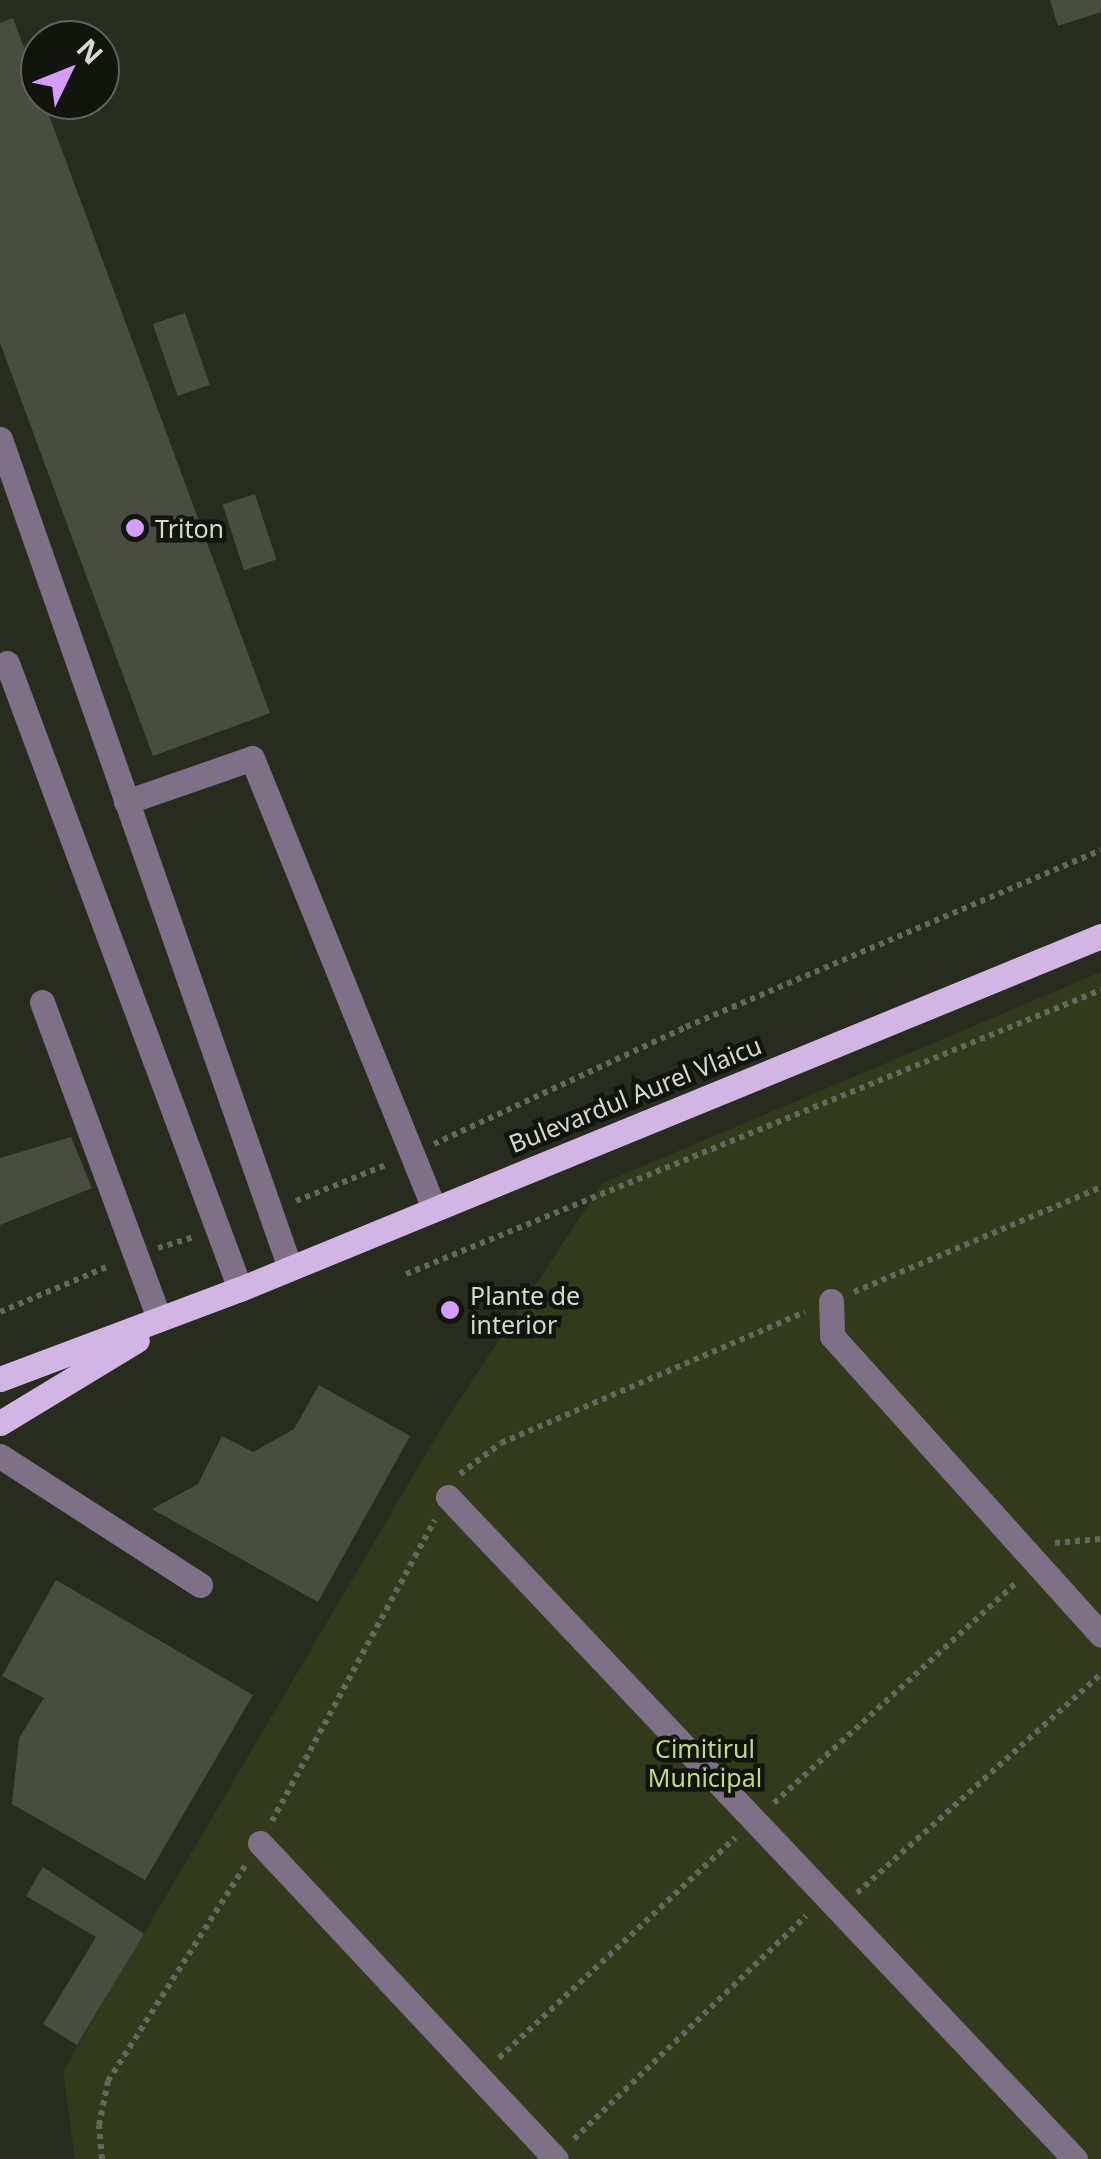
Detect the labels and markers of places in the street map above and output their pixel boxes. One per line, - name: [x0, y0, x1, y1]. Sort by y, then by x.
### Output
- place label: Triton: [155, 513, 224, 543]
- marker: Triton: [124, 517, 146, 539]
- place label: Plante de interior: [470, 1281, 580, 1340]
- marker: Plante de interior: [439, 1299, 461, 1321]

